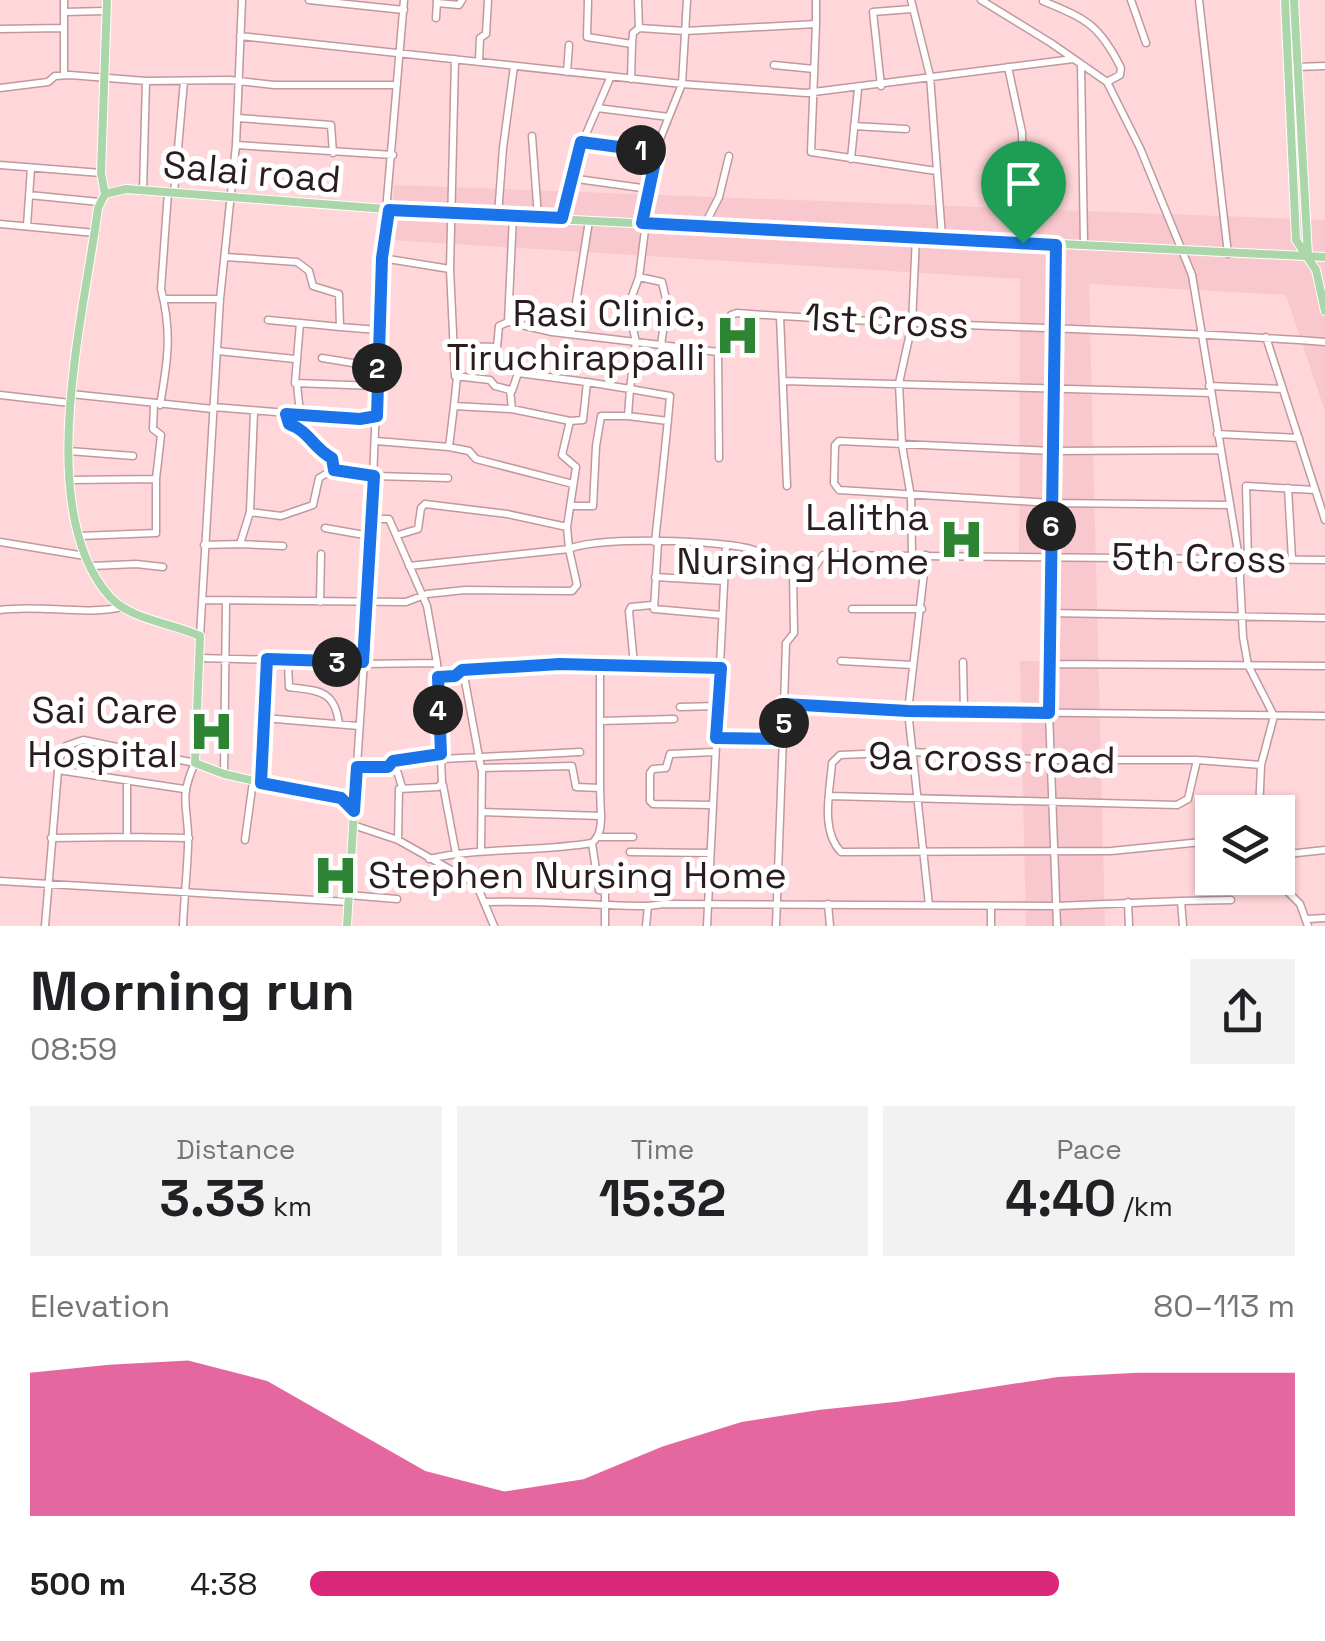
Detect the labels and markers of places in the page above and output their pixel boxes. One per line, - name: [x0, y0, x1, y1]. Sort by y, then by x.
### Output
- pin: 1: [616, 125, 666, 175]
- pin: [981, 141, 1066, 244]
- place label: Rasi Clinic, Tiruchirappalli: [447, 289, 705, 381]
- hospital icon: Rasi Clinic, Tiruchirappalli: [714, 311, 762, 359]
- pin: 2: [352, 343, 402, 393]
- place label: Lalitha Nursing Home: [676, 493, 929, 585]
- pin: 6: [1026, 501, 1076, 551]
- hospital icon: Lalitha Nursing Home: [938, 515, 986, 563]
- pin: 3: [312, 637, 362, 687]
- pin: 4: [413, 685, 463, 735]
- place label: Sai Care Hospital: [27, 686, 178, 778]
- pin: 5: [759, 698, 809, 748]
- hospital icon: Sai Care Hospital: [187, 708, 235, 756]
- hospital icon: Stephen Nursing Home: [311, 851, 359, 899]
- place label: Stephen Nursing Home: [368, 851, 787, 899]

